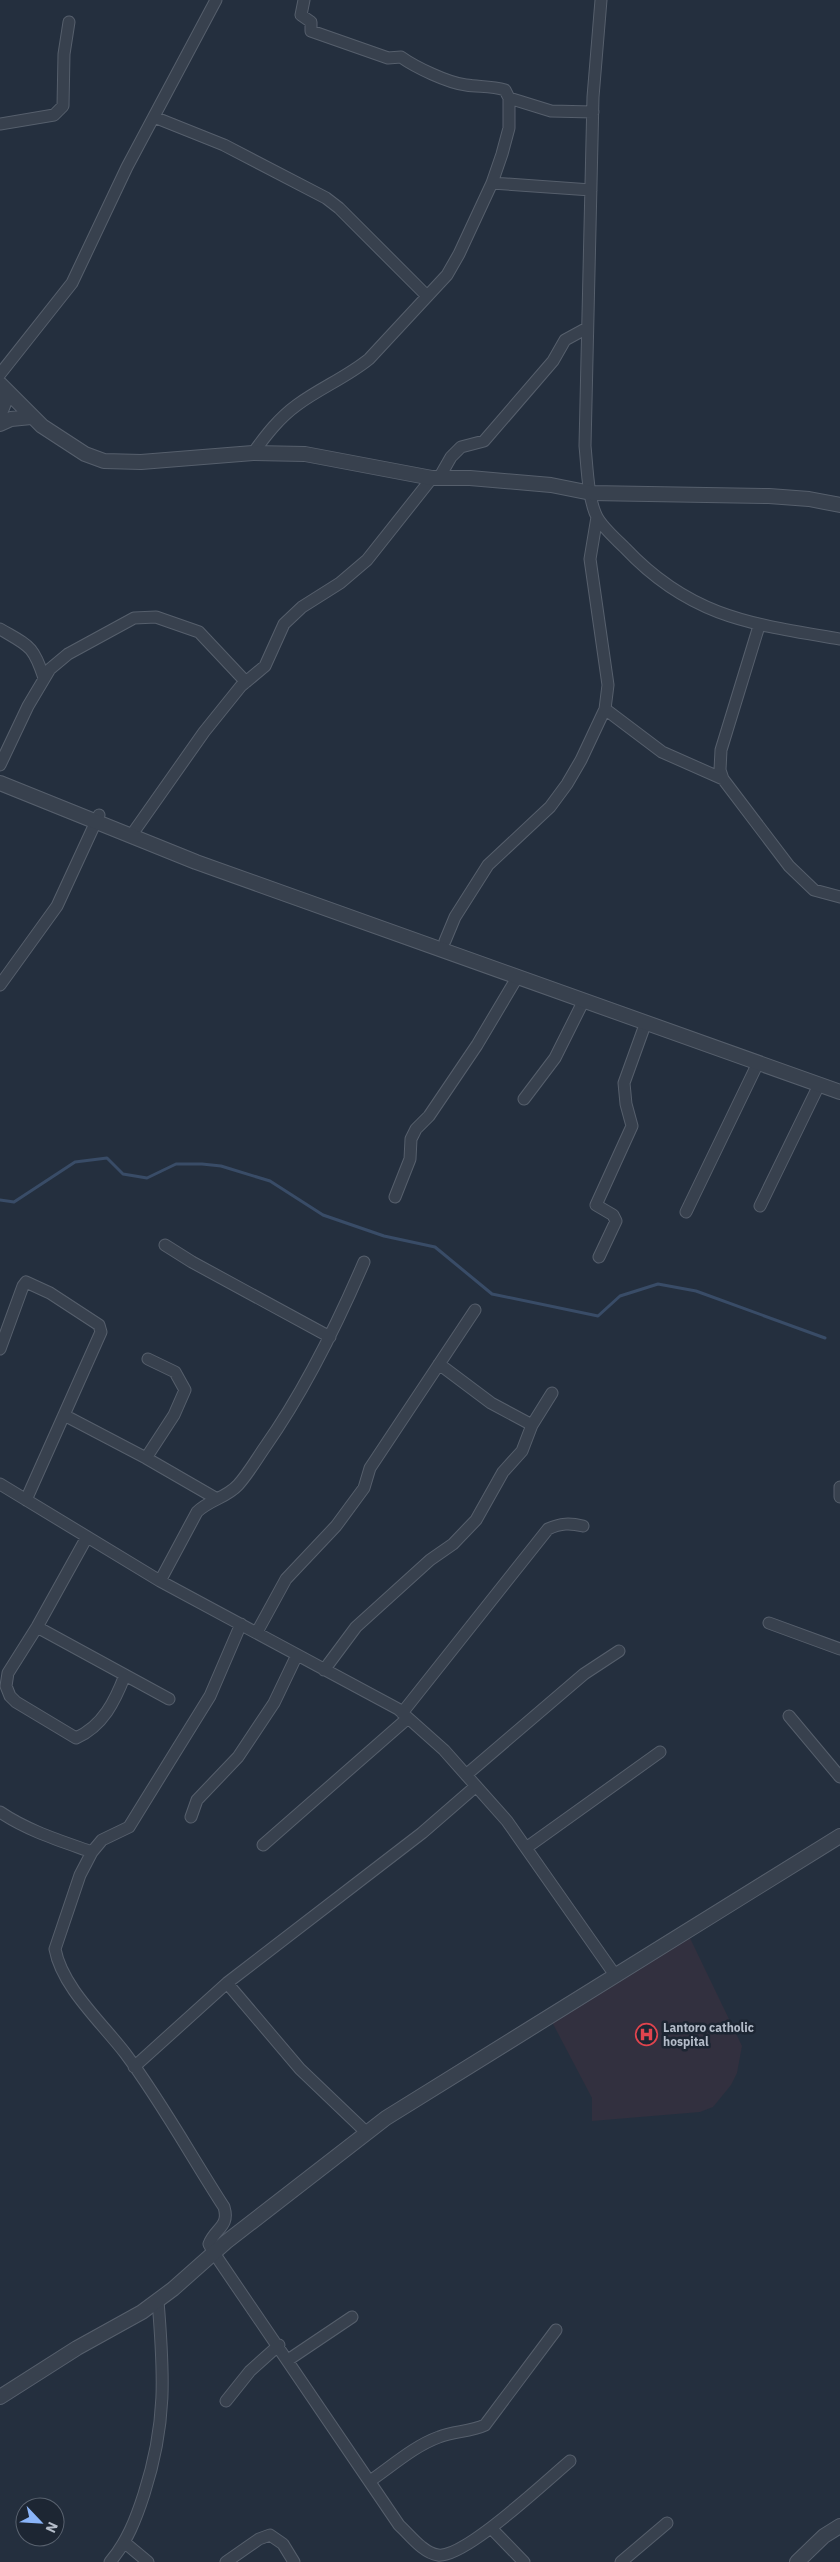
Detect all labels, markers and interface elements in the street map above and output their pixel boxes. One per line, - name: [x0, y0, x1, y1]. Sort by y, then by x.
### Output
- place label: Lantoro catholic hospital: [663, 2020, 754, 2049]
- hospital icon: Lantoro catholic hospital: [635, 2022, 659, 2046]
- north arrow: [15, 2497, 65, 2547]
- text: N: [41, 2519, 62, 2536]

